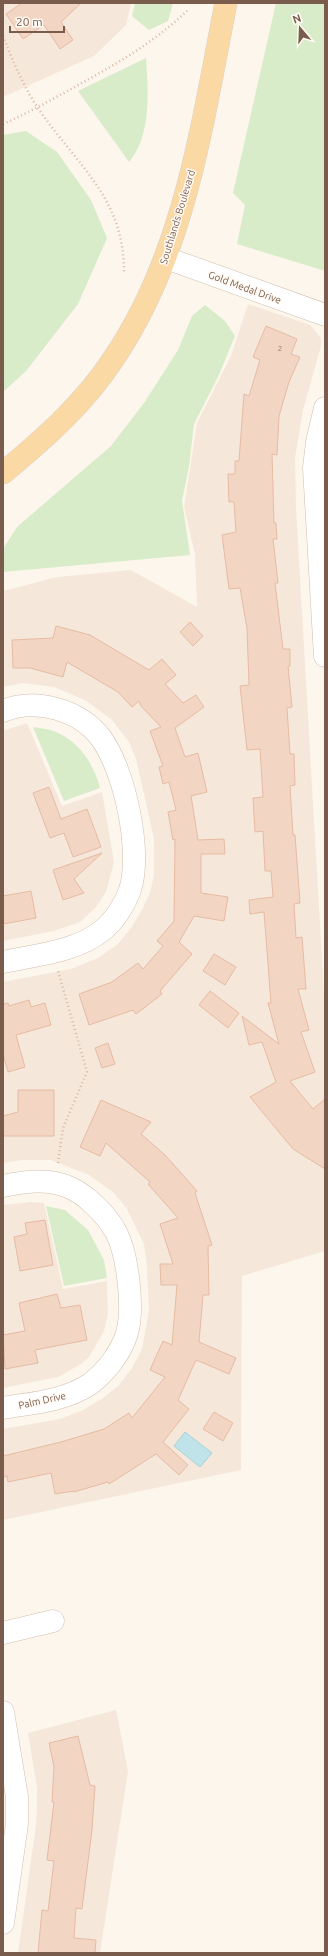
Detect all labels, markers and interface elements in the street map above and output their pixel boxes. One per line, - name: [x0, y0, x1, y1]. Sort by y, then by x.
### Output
- scale bar: [10, 8, 64, 34]
- north arrow: [280, 8, 320, 48]
- text: N: [291, 12, 303, 26]
- text: 20 m: [16, 15, 43, 28]
- street label: Southlands Boulevard: [158, 168, 197, 266]
- street label: Gold Medal Drive: [207, 269, 283, 306]
- house number: 2: [278, 344, 282, 353]
- street label: Palm Drive: [17, 1390, 67, 1411]

